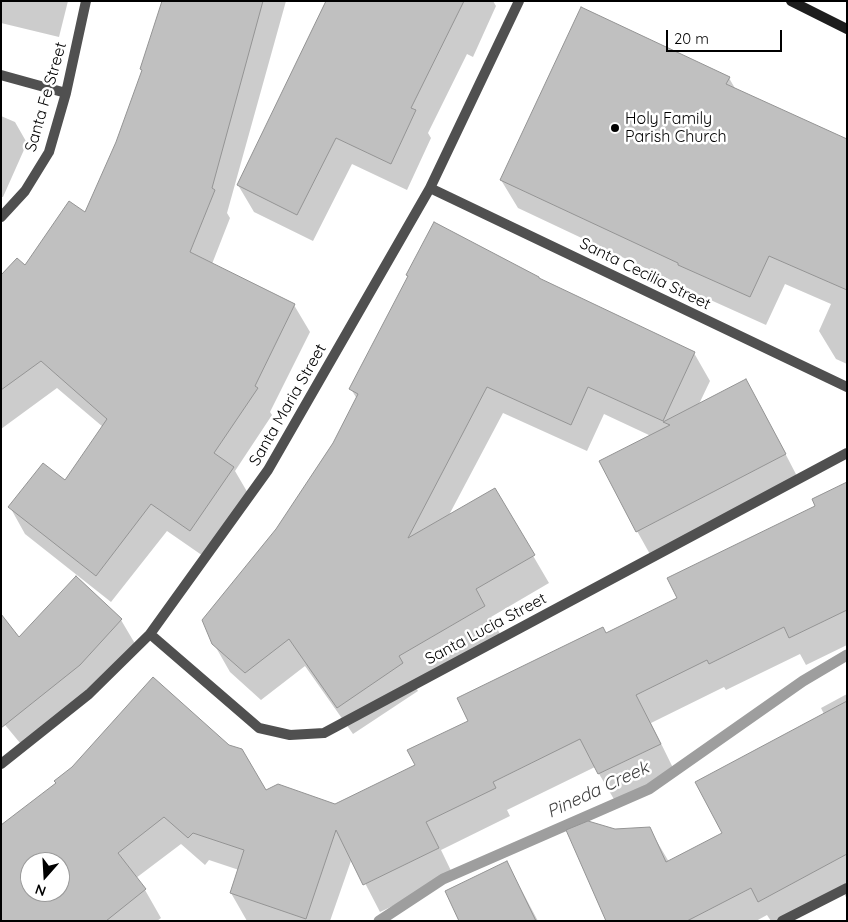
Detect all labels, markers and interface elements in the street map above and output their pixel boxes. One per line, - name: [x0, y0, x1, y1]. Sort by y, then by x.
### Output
- scale bar: [668, 20, 784, 52]
- text: 20 m: [674, 29, 709, 48]
- street label: Santa Fe Street: [21, 40, 71, 154]
- place label: Holy Family Parish Church: [625, 109, 727, 147]
- marker: Holy Family Parish Church: [609, 122, 621, 134]
- street label: Santa Cecilia Street: [576, 234, 714, 314]
- street label: Santa Maria Street: [245, 341, 331, 469]
- street label: Santa Lucia Street: [422, 589, 550, 669]
- water label: Pineda Creek: [544, 757, 652, 823]
- north arrow: [20, 852, 70, 902]
- text: N: [33, 880, 48, 900]

